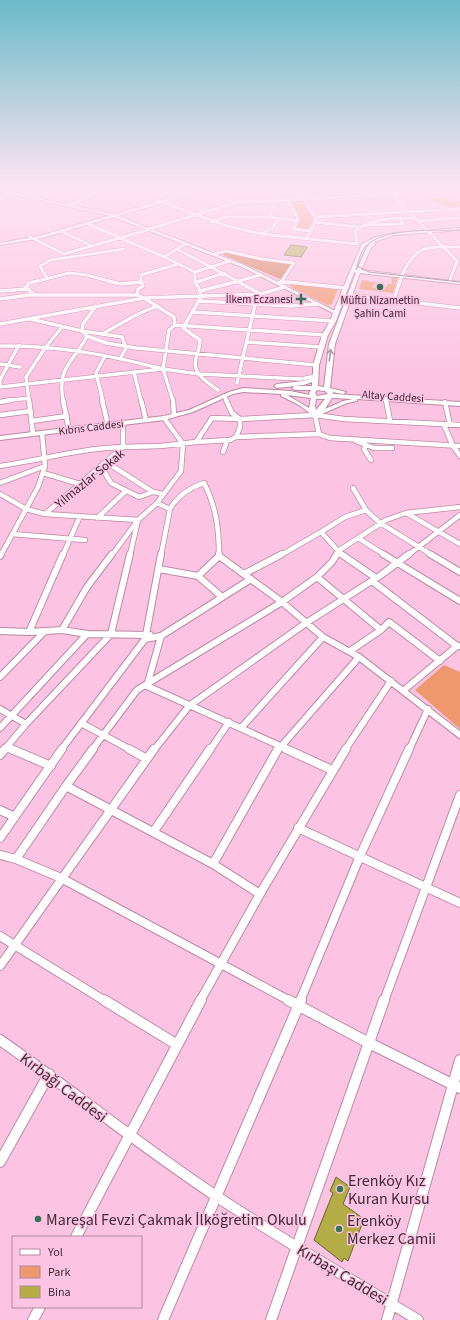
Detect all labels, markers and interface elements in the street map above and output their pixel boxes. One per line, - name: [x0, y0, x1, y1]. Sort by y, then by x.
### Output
- marker: Müftü Nizamettin Şahin Cami: [375, 282, 385, 292]
- place label: İlkem Eczanesi: [226, 292, 293, 307]
- place label: Müftü Nizamettin Şahin Cami: [341, 293, 419, 321]
- marker: İlkem Eczanesi: [296, 294, 306, 304]
- one-way arrow: [326, 349, 334, 362]
- street label: Altay Caddesi: [362, 387, 424, 406]
- street label: Kıbrıs Caddesi: [58, 416, 124, 439]
- street label: Yılmazlar Sokak: [50, 445, 129, 513]
- street label: Kırbağı Caddesi: [15, 1048, 112, 1128]
- place label: Erenköy Kız Kuran Kursu: [348, 1170, 430, 1210]
- marker: Erenköy Kız Kuran Kursu: [335, 1184, 345, 1194]
- place label: Mareşal Fevzi Çakmak İlköğretim Okulu: [46, 1209, 307, 1231]
- place label: Erenköy Merkez Camii: [347, 1210, 436, 1250]
- marker: Mareşal Fevzi Çakmak İlköğretim Okulu: [33, 1214, 43, 1224]
- marker: Erenköy Merkez Camii: [334, 1224, 344, 1234]
- legend: [12, 1236, 142, 1308]
- street label: Kırbaşı Caddesi: [293, 1239, 392, 1311]
- text: Yol: [47, 1244, 63, 1261]
- text: Park: [48, 1264, 70, 1281]
- text: Bina: [48, 1284, 71, 1301]

